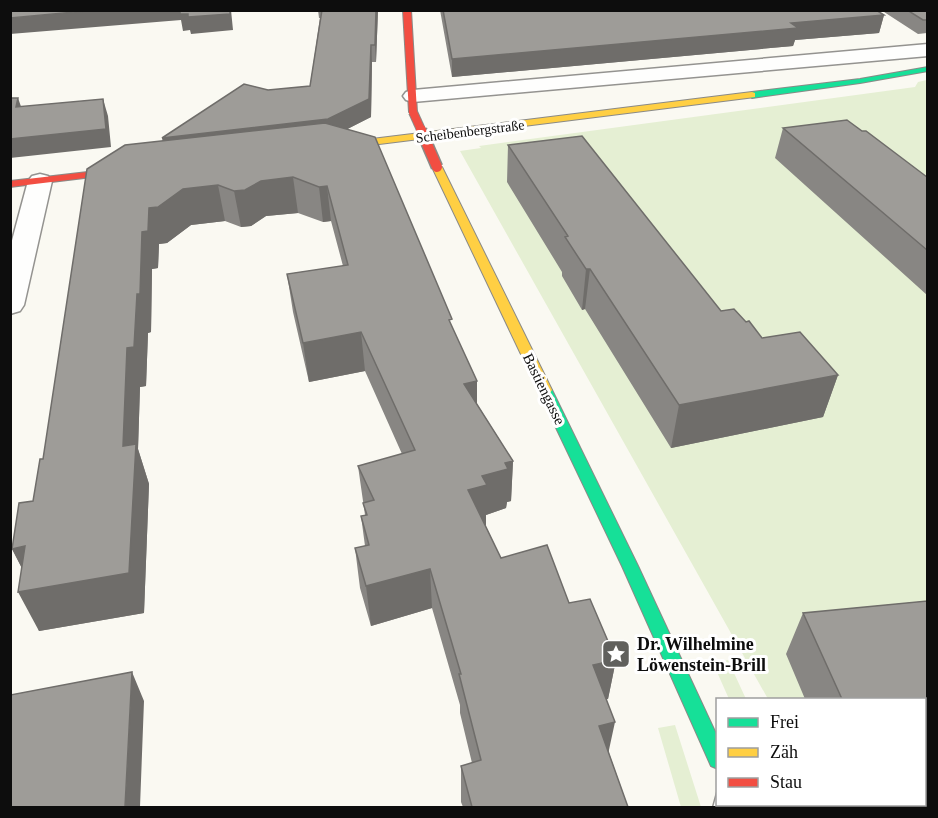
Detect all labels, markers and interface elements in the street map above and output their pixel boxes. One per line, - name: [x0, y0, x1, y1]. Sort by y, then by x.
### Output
- street label: Scheibenbergstraße: [415, 117, 525, 146]
- street label: Bastiengasse: [520, 351, 568, 428]
- place label: Dr. Wilhelmine Löwenstein-Brill: [637, 634, 766, 675]
- place icon: Dr. Wilhelmine Löwenstein-Brill: [600, 638, 632, 670]
- legend: [716, 698, 926, 806]
- text: Frei: [770, 712, 799, 732]
- text: Zäh: [770, 742, 798, 762]
- text: Stau: [770, 772, 802, 792]

